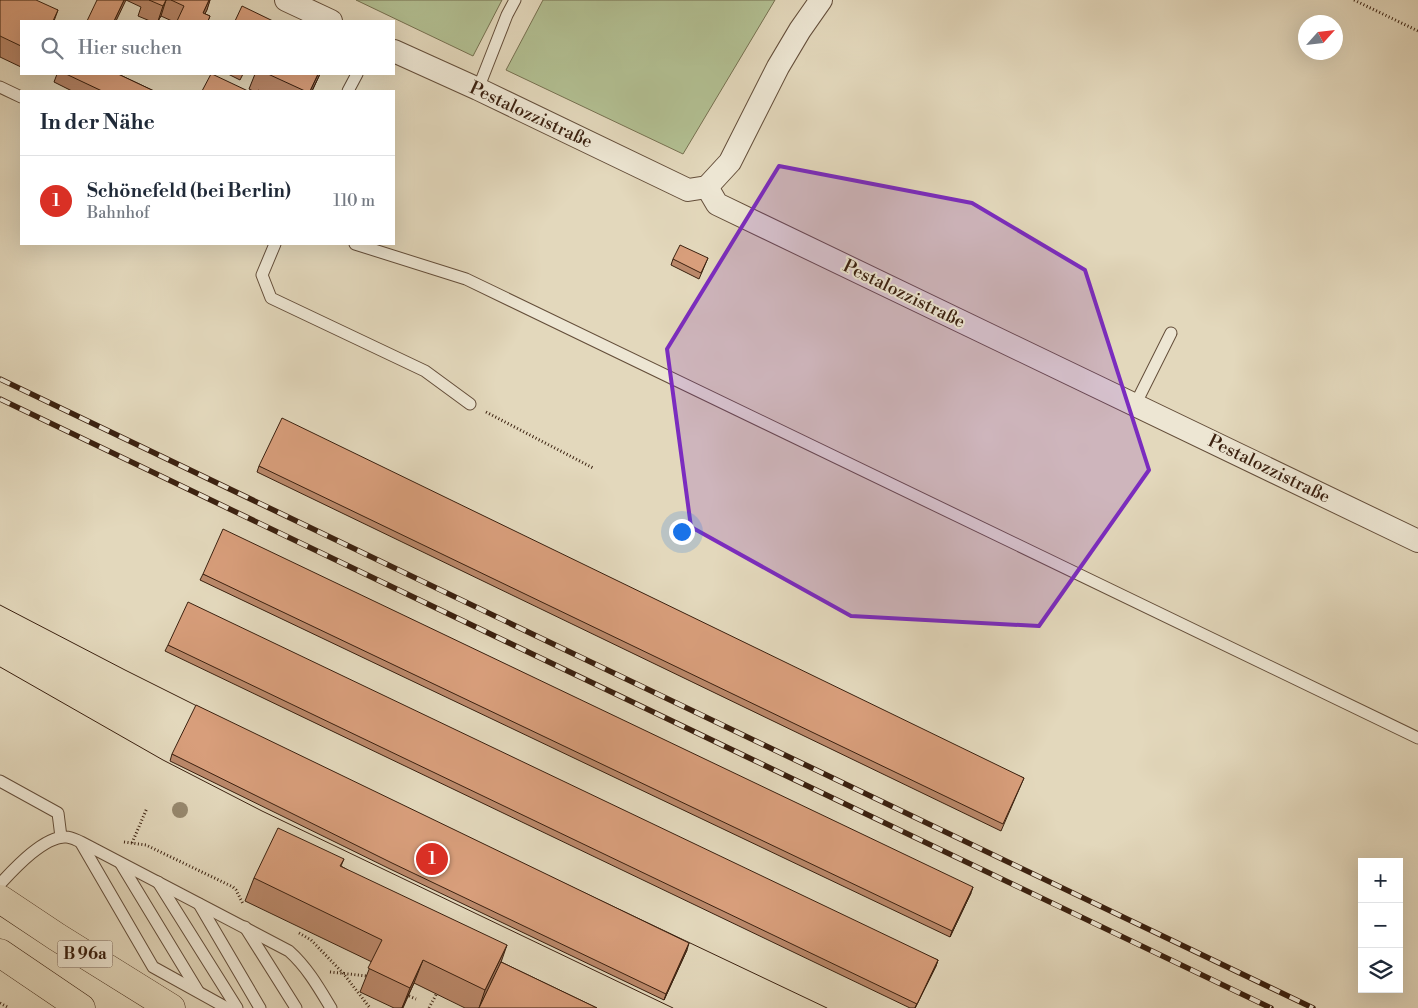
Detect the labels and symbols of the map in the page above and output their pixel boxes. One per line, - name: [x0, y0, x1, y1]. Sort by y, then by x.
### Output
- north arrow: [1298, 15, 1343, 60]
- street label: Pestalozzistraße: [466, 76, 596, 154]
- street label: Pestalozzistraße: [839, 254, 969, 334]
- street label: Pestalozzistraße: [1204, 429, 1334, 509]
- your location: [669, 519, 695, 545]
- pin: 1: [416, 840, 448, 878]
- road number: B 96a: [58, 941, 112, 968]

